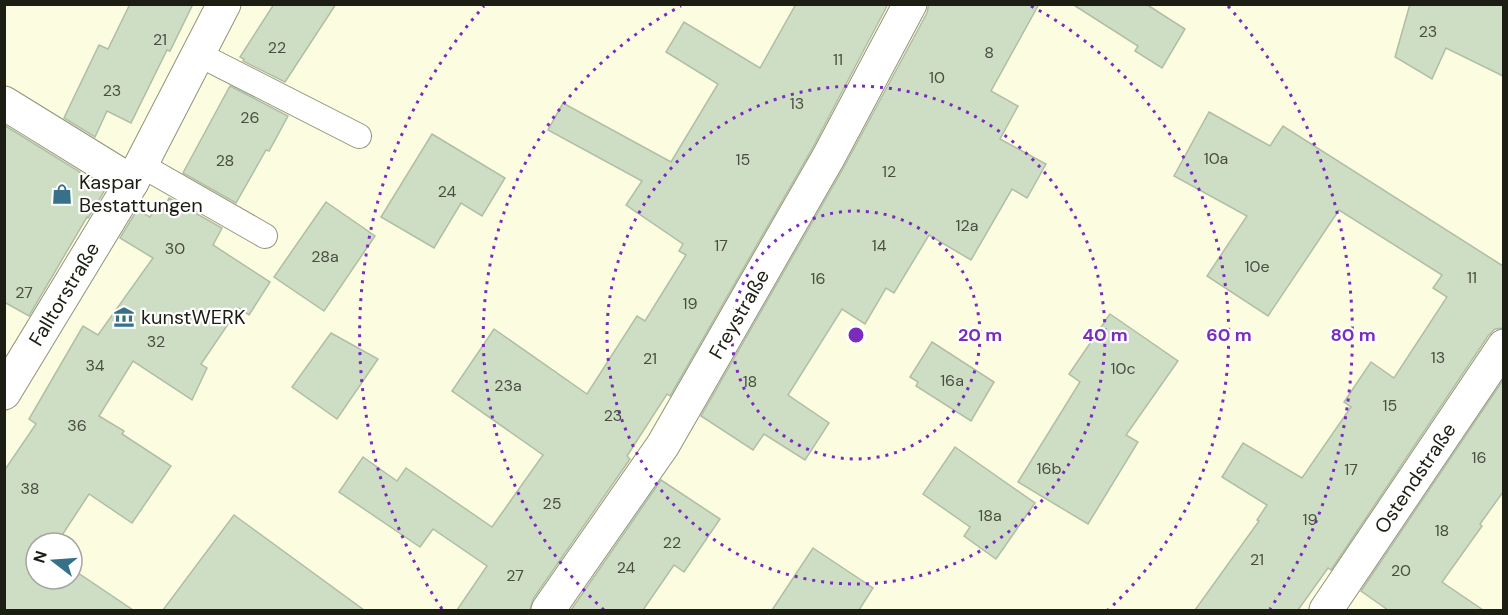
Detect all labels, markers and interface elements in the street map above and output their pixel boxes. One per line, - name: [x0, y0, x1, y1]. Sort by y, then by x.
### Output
- house number: 23: [1419, 21, 1437, 42]
- house number: 21: [153, 29, 167, 50]
- house number: 22: [268, 37, 286, 58]
- house number: 8: [984, 42, 994, 63]
- house number: 11: [833, 49, 843, 70]
- house number: 10: [929, 67, 945, 88]
- house number: 23: [103, 80, 121, 101]
- house number: 13: [790, 93, 804, 114]
- house number: 26: [240, 107, 260, 128]
- house number: 10a: [1204, 148, 1228, 169]
- house number: 15: [736, 149, 750, 170]
- house number: 28: [216, 150, 234, 171]
- house number: 12: [882, 161, 896, 182]
- place label: Kaspar Bestattungen: [79, 169, 203, 218]
- house number: 24: [438, 181, 457, 202]
- shop icon: Kaspar Bestattungen: [50, 182, 74, 206]
- house number: 12a: [956, 215, 978, 236]
- house number: 17: [714, 235, 728, 256]
- house number: 14: [872, 235, 887, 256]
- street label: Falltorstraße: [23, 237, 105, 351]
- house number: 30: [165, 238, 185, 259]
- house number: 28a: [311, 246, 339, 267]
- house number: 10e: [1244, 256, 1270, 277]
- street label: Freystraße: [703, 265, 775, 363]
- house number: 11: [1467, 267, 1477, 288]
- house number: 16: [810, 268, 826, 289]
- house number: 27: [15, 282, 33, 303]
- house number: 19: [682, 293, 698, 314]
- place label: kunstWERK: [141, 304, 246, 330]
- museum icon: kunstWERK: [112, 305, 136, 329]
- text: 20 m: [958, 323, 1002, 347]
- text: 40 m: [1082, 323, 1128, 347]
- text: 60 m: [1206, 323, 1252, 347]
- text: 80 m: [1330, 323, 1376, 347]
- centre of rings: [846, 325, 866, 345]
- house number: 32: [147, 331, 165, 352]
- house number: 13: [1431, 347, 1445, 368]
- house number: 21: [643, 348, 657, 369]
- house number: 34: [85, 355, 105, 376]
- house number: 10c: [1110, 358, 1136, 379]
- house number: 16a: [940, 370, 964, 391]
- house number: 18: [743, 371, 757, 392]
- house number: 23a: [494, 375, 522, 396]
- house number: 15: [1383, 395, 1397, 416]
- house number: 23: [604, 405, 622, 426]
- house number: 36: [67, 415, 87, 436]
- street label: Ostendstraße: [1368, 418, 1462, 538]
- house number: 16: [1471, 447, 1487, 468]
- house number: 16b: [1036, 458, 1062, 479]
- house number: 17: [1344, 459, 1358, 480]
- house number: 38: [20, 478, 40, 499]
- house number: 25: [543, 493, 561, 514]
- house number: 18a: [978, 505, 1002, 526]
- house number: 19: [1302, 509, 1318, 530]
- house number: 18: [1435, 520, 1449, 541]
- north arrow: [24, 531, 84, 591]
- house number: 22: [663, 532, 681, 553]
- text: N: [28, 548, 52, 565]
- house number: 21: [1250, 549, 1264, 570]
- house number: 24: [617, 557, 636, 578]
- house number: 20: [1391, 560, 1411, 581]
- house number: 27: [506, 565, 524, 586]

